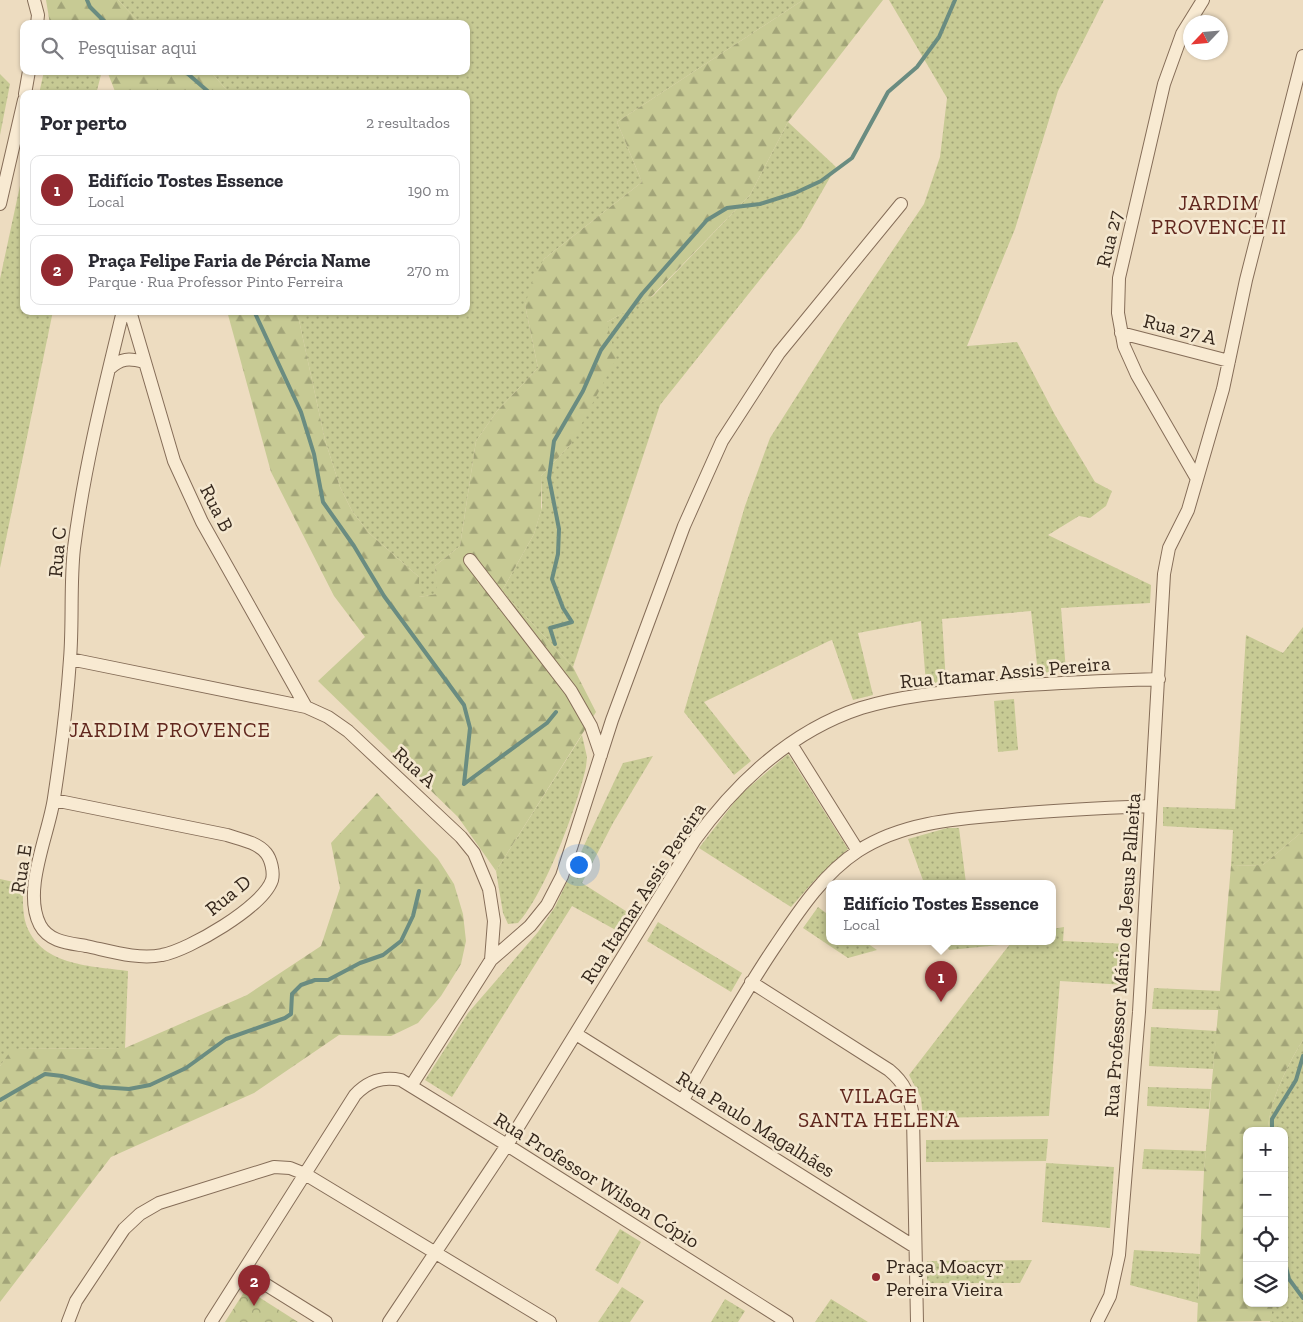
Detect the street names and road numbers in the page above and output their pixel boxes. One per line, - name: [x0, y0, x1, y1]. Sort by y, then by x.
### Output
- street label: Rua 27: [1091, 208, 1127, 270]
- street label: Rua 27 A: [1141, 308, 1220, 350]
- street label: Rua B: [195, 480, 239, 536]
- street label: Rua C: [43, 526, 71, 578]
- street label: Rua Itamar Assis Pereira: [899, 651, 1112, 693]
- street label: Rua A: [388, 741, 442, 793]
- street label: Rua Professor Mário de Jesus Palheita: [1099, 792, 1145, 1118]
- street label: Rua Itamar Assis Pereira: [575, 798, 711, 988]
- street label: Rua E: [5, 843, 37, 895]
- street label: Rua D: [200, 869, 256, 921]
- street label: Rua Paulo Magalhães: [672, 1066, 840, 1182]
- street label: Rua Professor Wilson Cópio: [490, 1107, 704, 1253]

